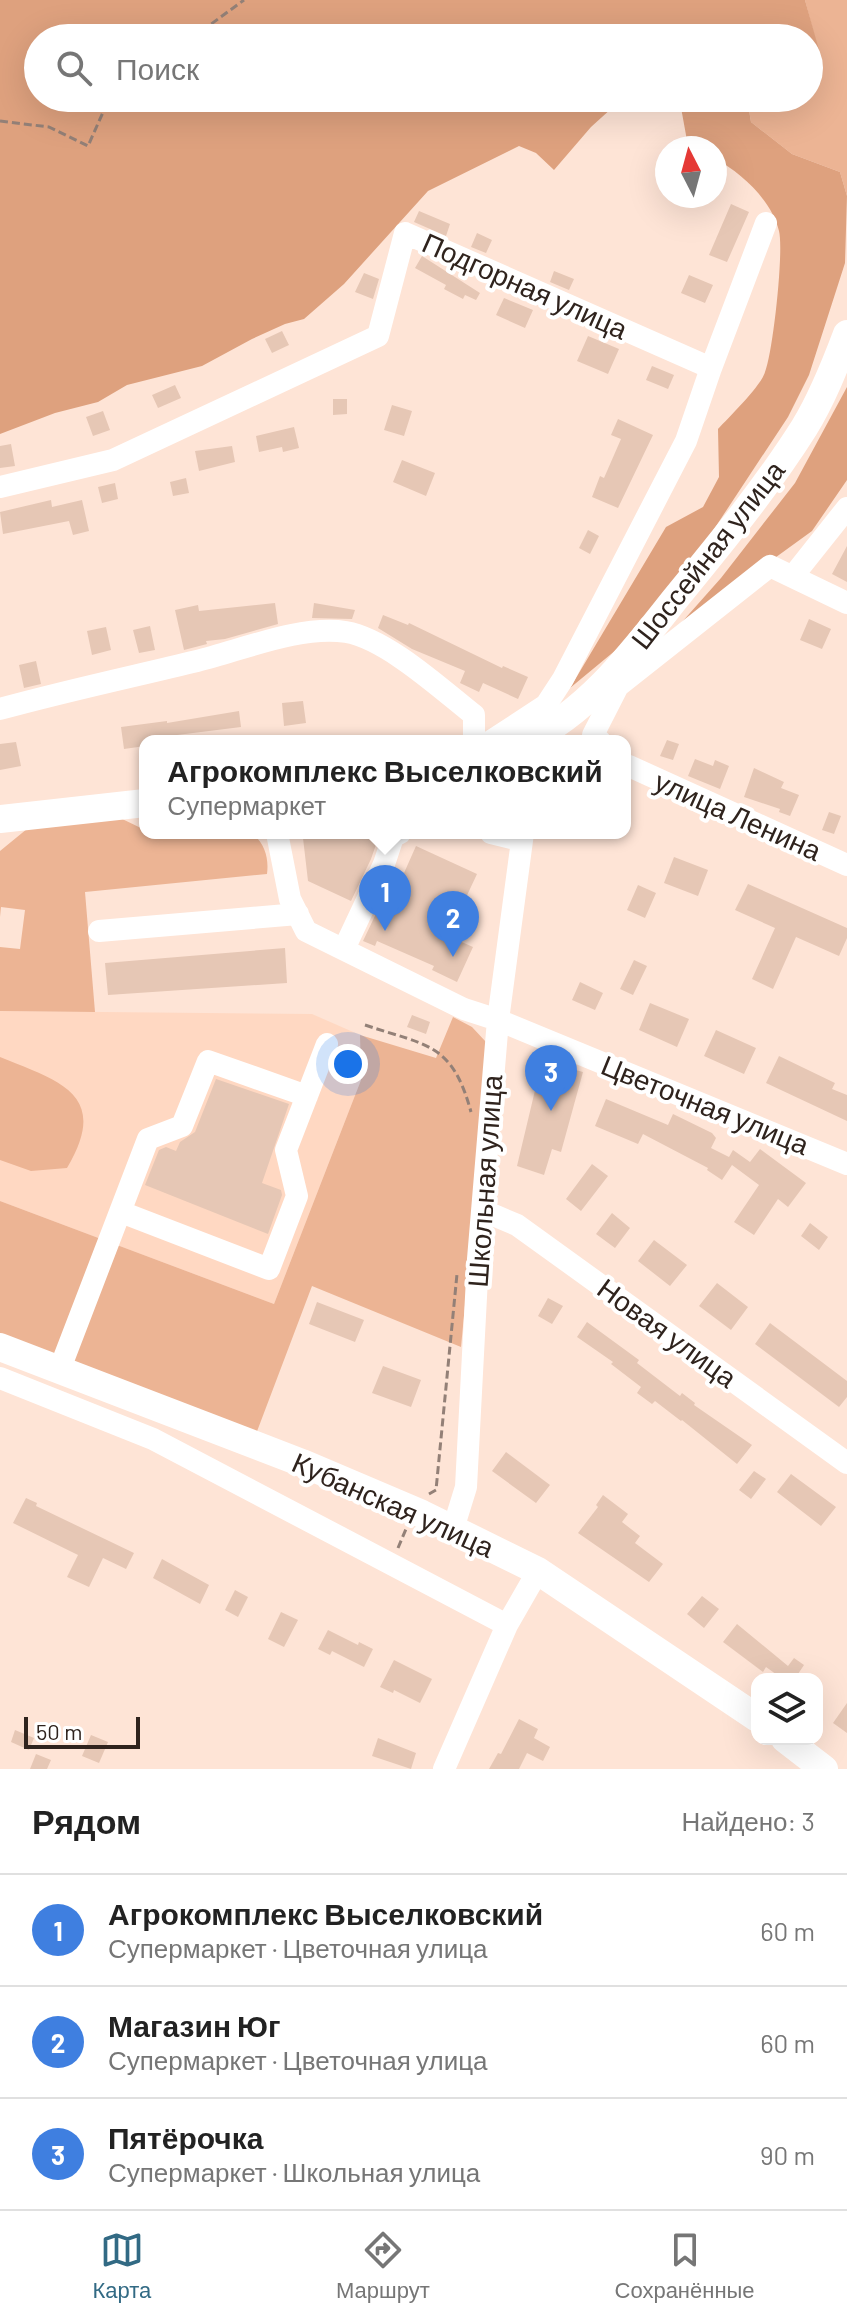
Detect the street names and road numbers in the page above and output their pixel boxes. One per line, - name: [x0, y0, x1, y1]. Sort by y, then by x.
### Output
- street label: Подгорная улица: [418, 225, 634, 346]
- street label: Шоссейная улица: [623, 453, 791, 655]
- street label: улица Ленина: [650, 763, 827, 867]
- street label: Цветочная улица: [597, 1047, 814, 1161]
- street label: Школьная улица: [460, 1073, 508, 1288]
- street label: Новая улица: [591, 1270, 744, 1394]
- street label: Кубанская улица: [287, 1444, 500, 1564]

